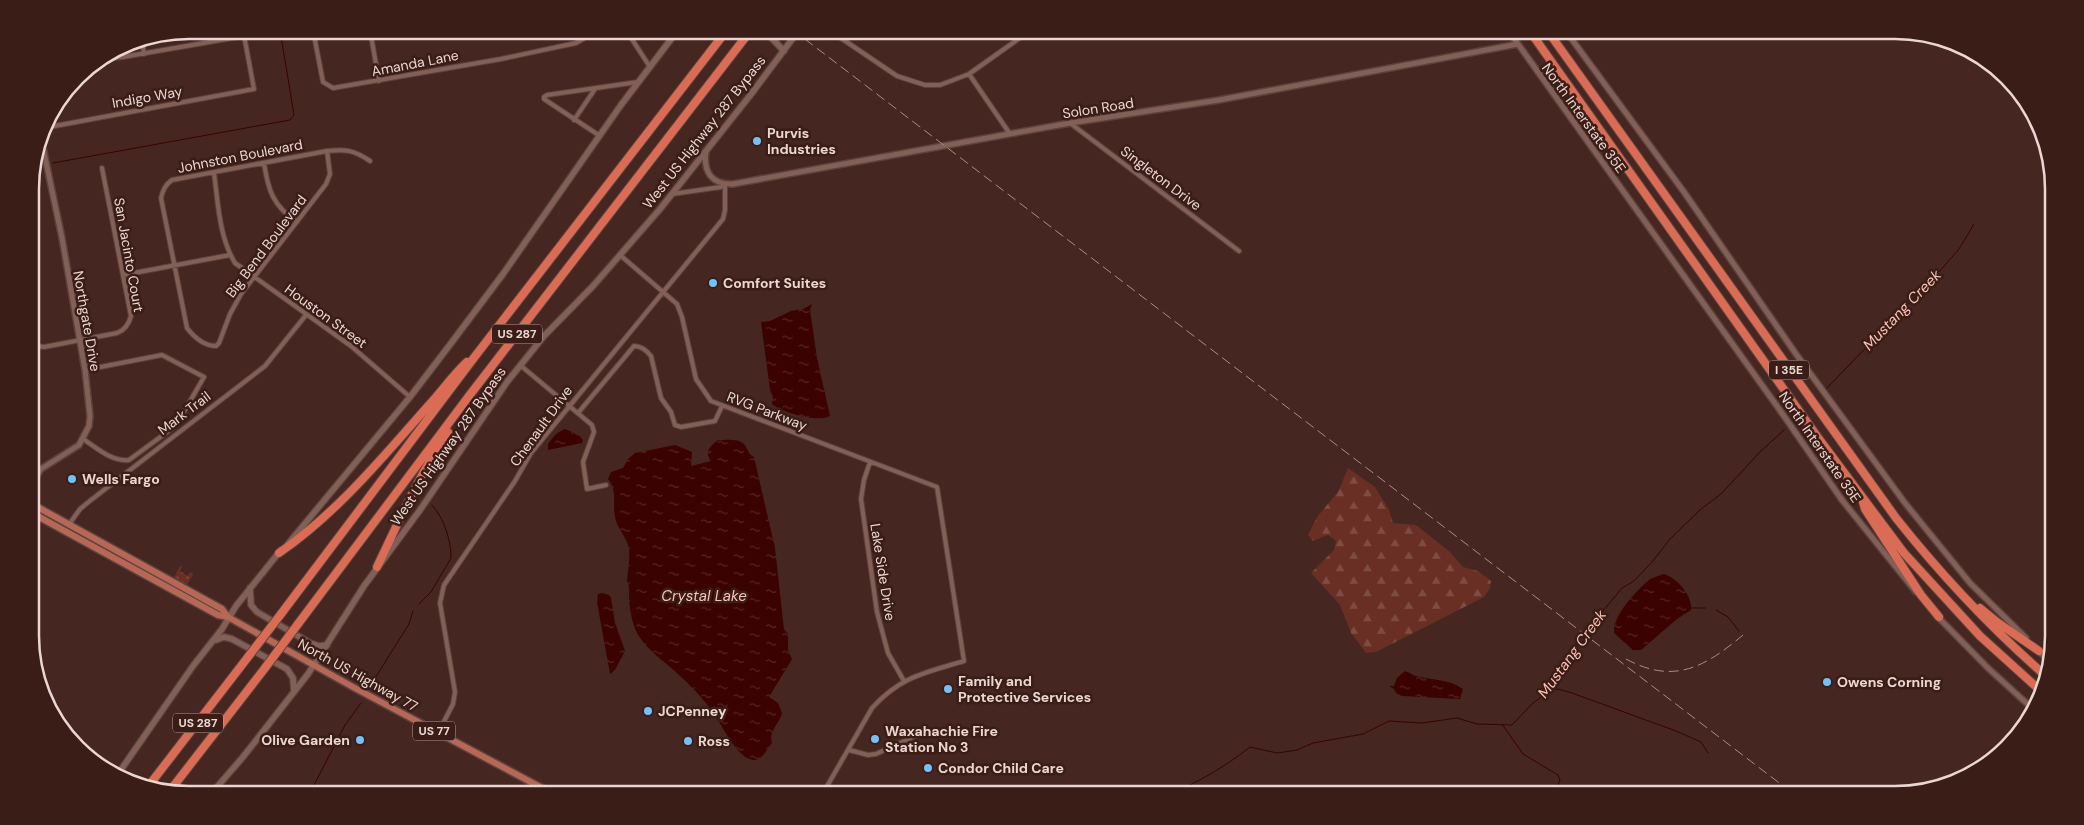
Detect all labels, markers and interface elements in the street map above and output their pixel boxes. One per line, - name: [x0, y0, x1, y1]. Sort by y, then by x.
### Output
- street label: Amanda Lane: [370, 46, 460, 80]
- street label: West US Highway 287 Bypass: [639, 52, 769, 212]
- street label: North Interstate 35E: [1538, 60, 1630, 177]
- street label: Indigo Way: [110, 82, 184, 112]
- street label: Solon Road: [1061, 93, 1135, 123]
- place label: Purvis Industries: [767, 124, 836, 158]
- street label: Johnston Boulevard: [176, 135, 304, 177]
- marker: Purvis Industries: [751, 135, 763, 147]
- street label: Singleton Drive: [1117, 142, 1205, 214]
- street label: Big Bend Boulevard: [221, 191, 311, 301]
- street label: San Jacinto Court: [110, 196, 148, 314]
- water label: Mustang Creek: [1858, 265, 1946, 355]
- street label: Northgate Drive: [69, 269, 105, 373]
- place label: Comfort Suites: [723, 274, 826, 292]
- marker: Comfort Suites: [707, 277, 719, 289]
- street label: Houston Street: [281, 280, 371, 352]
- road number: US 287: [492, 324, 542, 344]
- road number: I 35E: [1769, 360, 1809, 380]
- street label: West US Highway 287 Bypass: [386, 363, 510, 529]
- street label: Chenault Drive: [506, 382, 576, 470]
- street label: Mark Trail: [154, 387, 214, 439]
- street label: RVG Parkway: [724, 387, 810, 435]
- street label: North Interstate 35E: [1775, 388, 1865, 506]
- place label: Wells Fargo: [82, 470, 160, 488]
- marker: Wells Fargo: [66, 473, 78, 485]
- street label: Lake Side Drive: [866, 522, 900, 622]
- water label: Crystal Lake: [661, 586, 747, 606]
- water label: Mustang Creek: [1533, 606, 1611, 702]
- street label: North US Highway 77: [295, 635, 421, 715]
- place label: Family and Protective Services: [958, 672, 1091, 706]
- place label: Owens Corning: [1837, 673, 1941, 691]
- marker: Owens Corning: [1821, 676, 1833, 688]
- marker: Family and Protective Services: [942, 683, 954, 695]
- place label: JCPenney: [658, 702, 727, 720]
- marker: JCPenney: [642, 705, 654, 717]
- road number: US 287: [173, 714, 223, 732]
- road number: US 77: [413, 721, 455, 740]
- place label: Waxahachie Fire Station No 3: [885, 722, 998, 756]
- place label: Olive Garden: [261, 731, 350, 749]
- place label: Ross: [698, 732, 730, 750]
- marker: Waxahachie Fire Station No 3: [869, 733, 881, 745]
- marker: Olive Garden: [354, 734, 366, 746]
- marker: Ross: [682, 735, 694, 747]
- place label: Condor Child Care: [938, 759, 1064, 777]
- marker: Condor Child Care: [922, 762, 934, 774]

